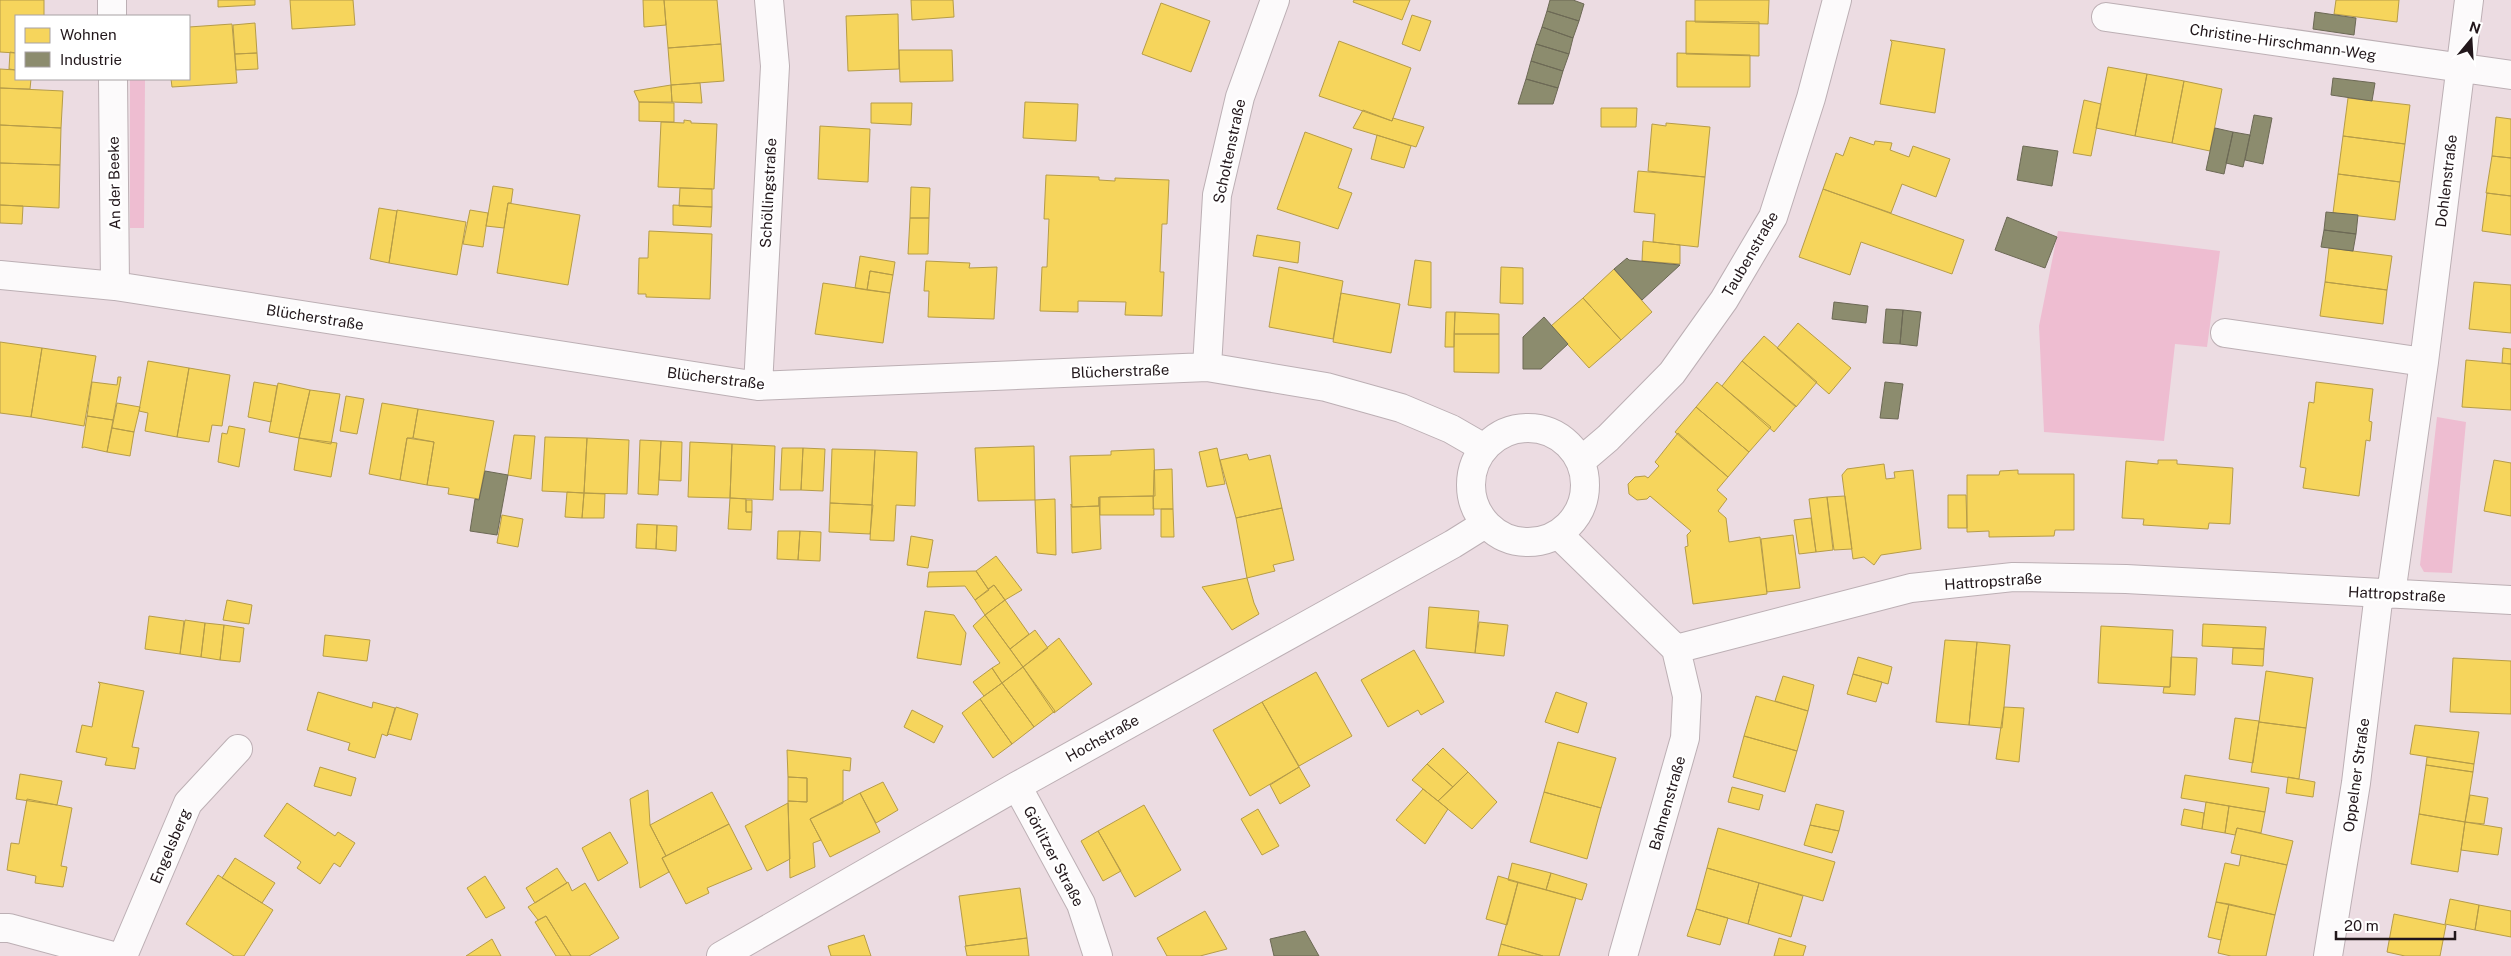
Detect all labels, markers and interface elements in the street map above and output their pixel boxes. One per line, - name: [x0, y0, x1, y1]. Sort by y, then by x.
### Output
- legend: [15, 15, 190, 80]
- north arrow: [2446, 15, 2496, 65]
- text: N: [2467, 18, 2483, 37]
- street label: Christine-Hirschmann-Weg: [2189, 20, 2377, 64]
- text: Wohnen: [60, 26, 117, 43]
- text: Industrie: [60, 51, 122, 68]
- street label: Scholtenstraße: [1210, 97, 1248, 205]
- street label: Dohlenstraße: [2432, 134, 2460, 228]
- street label: An der Beeke: [105, 136, 123, 230]
- street label: Schöllingstraße: [757, 138, 779, 248]
- street label: Taubenstraße: [1719, 208, 1781, 300]
- street label: Blücherstraße: [265, 301, 365, 333]
- street label: Blücherstraße: [1070, 361, 1170, 381]
- street label: Blücherstraße: [666, 364, 766, 392]
- street label: Hattropstraße: [1944, 569, 2042, 593]
- street label: Hattropstraße: [2348, 583, 2446, 605]
- street label: Hochstraße: [1062, 711, 1142, 765]
- street label: Oppelner Straße: [2340, 717, 2372, 833]
- street label: Bahnenstraße: [1645, 754, 1689, 852]
- street label: Görlitzer Straße: [1020, 803, 1088, 909]
- street label: Engelsberg: [147, 806, 193, 886]
- scale bar: [2336, 908, 2455, 940]
- text: 20 m: [2344, 917, 2379, 934]

